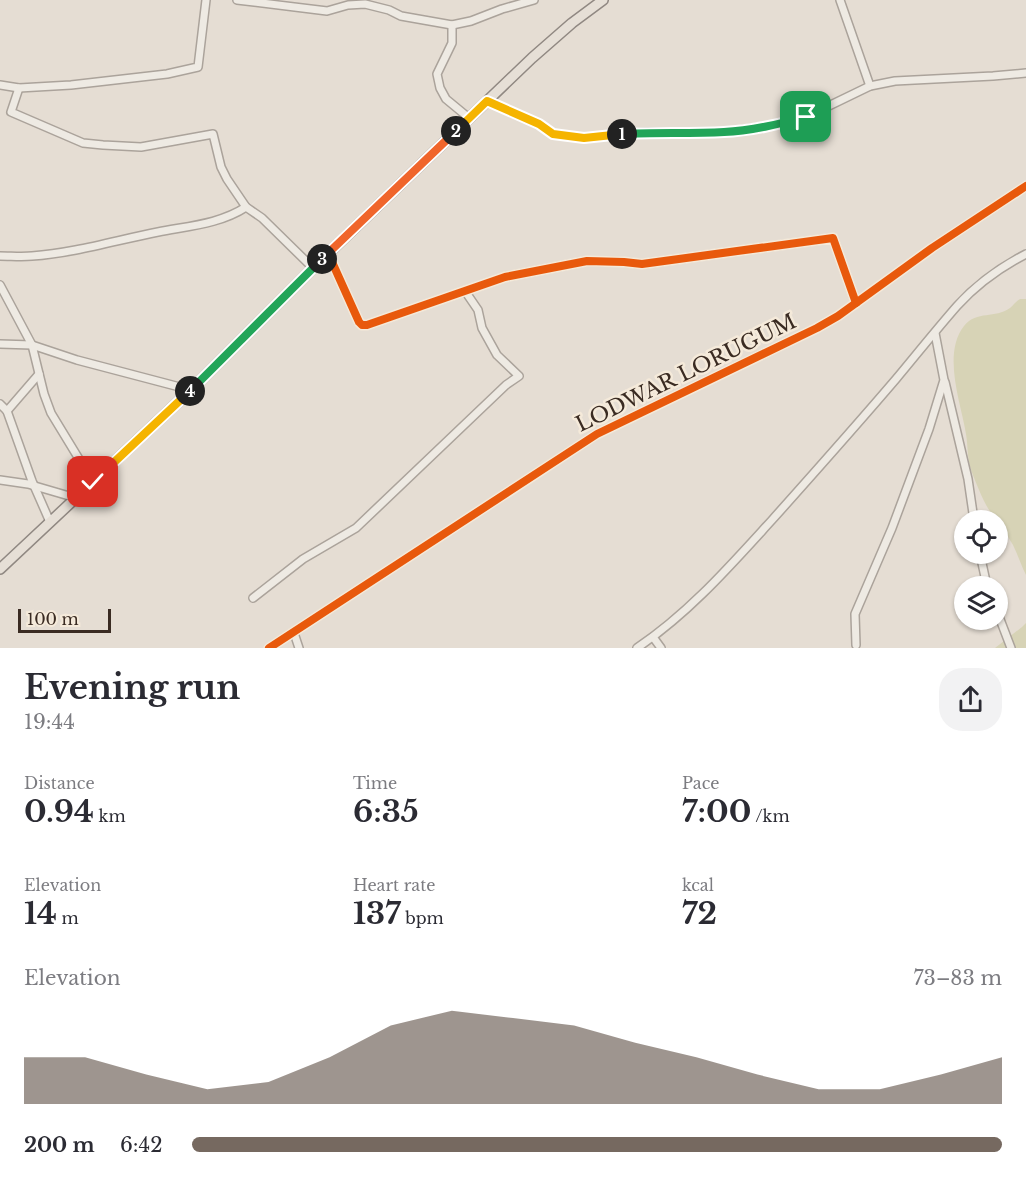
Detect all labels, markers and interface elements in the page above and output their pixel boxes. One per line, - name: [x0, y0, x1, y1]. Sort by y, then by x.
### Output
- pin: [780, 91, 831, 142]
- icon: arrive: [789, 100, 822, 133]
- pin: 2: [441, 116, 471, 146]
- pin: 1: [607, 119, 637, 149]
- text: 2: [451, 121, 461, 141]
- text: 1: [619, 124, 625, 144]
- pin: 3: [307, 244, 337, 274]
- text: 3: [317, 249, 327, 269]
- street label: LODWAR LORUGUM: [572, 308, 800, 438]
- pin: 4: [175, 376, 205, 406]
- text: 4: [185, 381, 195, 401]
- pin: [67, 456, 118, 507]
- icon: check: [76, 465, 109, 498]
- map controls: [954, 510, 1008, 630]
- button: locate: [954, 510, 1008, 564]
- button: layers: [954, 576, 1008, 630]
- scale bar: [18, 606, 111, 634]
- text: 100 m: [27, 609, 79, 629]
- text: Evening run: [24, 667, 240, 708]
- button: share: [939, 668, 1002, 731]
- text: 19:44: [24, 710, 75, 734]
- text: Distance: [24, 773, 95, 793]
- text: Time: [353, 773, 397, 793]
- text: Pace: [682, 773, 719, 793]
- text: 0.94: [24, 793, 94, 830]
- text: 6:35: [353, 793, 419, 830]
- text: 7:00: [682, 793, 751, 830]
- text: km: [94, 806, 126, 826]
- text: /km: [751, 806, 790, 826]
- text: Elevation: [24, 875, 101, 895]
- text: Heart rate: [353, 875, 435, 895]
- text: kcal: [682, 875, 714, 895]
- text: 14: [24, 895, 57, 932]
- text: 137: [353, 895, 401, 932]
- text: 72: [682, 895, 717, 932]
- text: m: [57, 908, 79, 928]
- text: bpm: [401, 908, 444, 928]
- text: Elevation: [24, 966, 121, 990]
- text: 73–83 m: [914, 966, 1002, 990]
- text: 200 m: [24, 1133, 95, 1157]
- text: 6:42: [120, 1133, 163, 1157]

